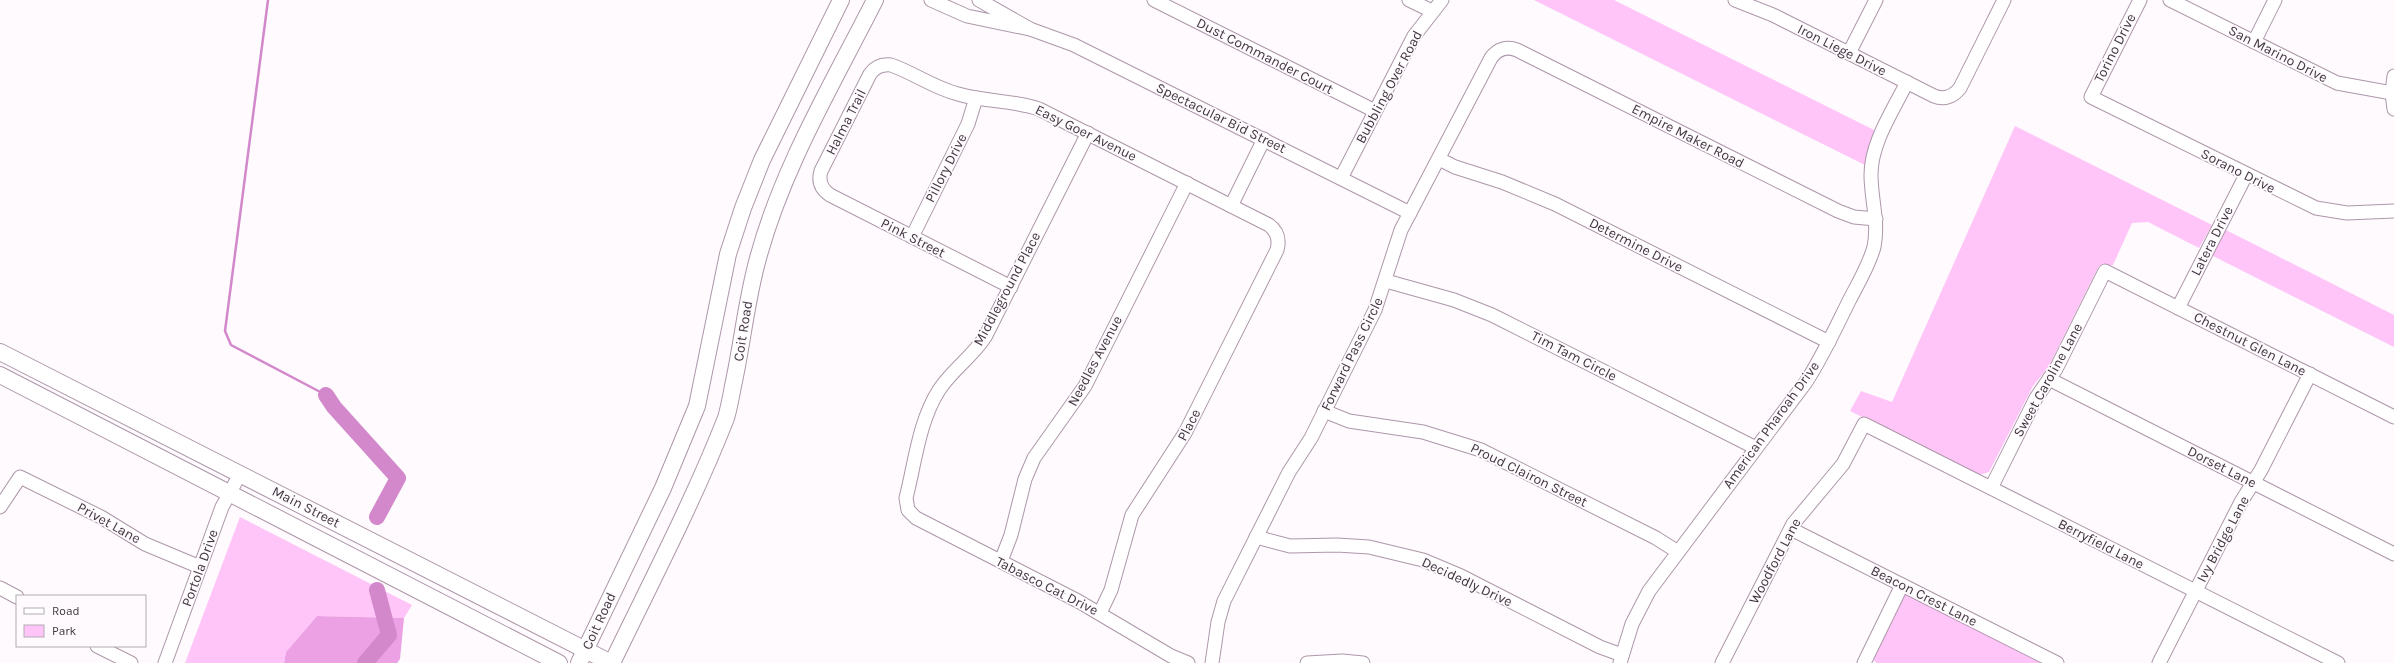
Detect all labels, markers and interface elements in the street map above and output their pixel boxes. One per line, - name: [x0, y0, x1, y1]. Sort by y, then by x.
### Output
- street label: Torino Drive: [2090, 11, 2140, 85]
- street label: Dust Commander Court: [1194, 14, 1336, 98]
- street label: Iron Liege Drive: [1795, 20, 1889, 80]
- street label: San Marino Drive: [2226, 22, 2330, 86]
- street label: Bubbling Over Road: [1352, 28, 1426, 146]
- street label: Spectacular Bid Street: [1153, 79, 1289, 157]
- street label: Halma Trail: [822, 86, 870, 158]
- street label: Empire Maker Road: [1629, 100, 1747, 172]
- street label: Easy Goer Avenue: [1032, 101, 1140, 165]
- street label: Pillory Drive: [921, 131, 971, 205]
- street label: Sorano Drive: [2198, 145, 2278, 197]
- street label: Latera Drive: [2187, 204, 2237, 278]
- street label: Determine Drive: [1586, 214, 1686, 276]
- street label: Pink Street: [878, 215, 948, 261]
- street label: Middleground Place: [970, 229, 1044, 349]
- street label: Forward Pass Circle: [1317, 295, 1387, 413]
- street label: Coit Road: [730, 299, 756, 363]
- street label: Chestnut Glen Lane: [2191, 308, 2309, 380]
- street label: Needles Avenue: [1064, 313, 1126, 409]
- street label: Sweet Caroline Lane: [2010, 320, 2086, 440]
- street label: Tim Tam Circle: [1528, 327, 1620, 385]
- street label: American Pharoah Drive: [1719, 358, 1823, 492]
- street label: Place: [1174, 406, 1204, 444]
- street label: Proud Clairon Street: [1468, 439, 1590, 511]
- street label: Dorset Lane: [2185, 442, 2259, 492]
- street label: Main Street: [269, 483, 343, 531]
- street label: Ivy Bridge Lane: [2193, 493, 2253, 585]
- street label: Privet Lane: [74, 499, 144, 547]
- street label: Woodford Lane: [1745, 515, 1805, 607]
- street label: Berryfield Lane: [2055, 515, 2147, 573]
- street label: Portola Drive: [178, 527, 222, 609]
- street label: Tabasco Cat Drive: [993, 553, 1101, 619]
- street label: Decidedly Drive: [1419, 554, 1515, 610]
- street label: Beacon Crest Lane: [1868, 562, 1980, 630]
- street label: Coit Road: [578, 590, 620, 652]
- legend: [16, 595, 146, 647]
- text: Road: [52, 604, 80, 618]
- text: Park: [52, 624, 77, 638]

